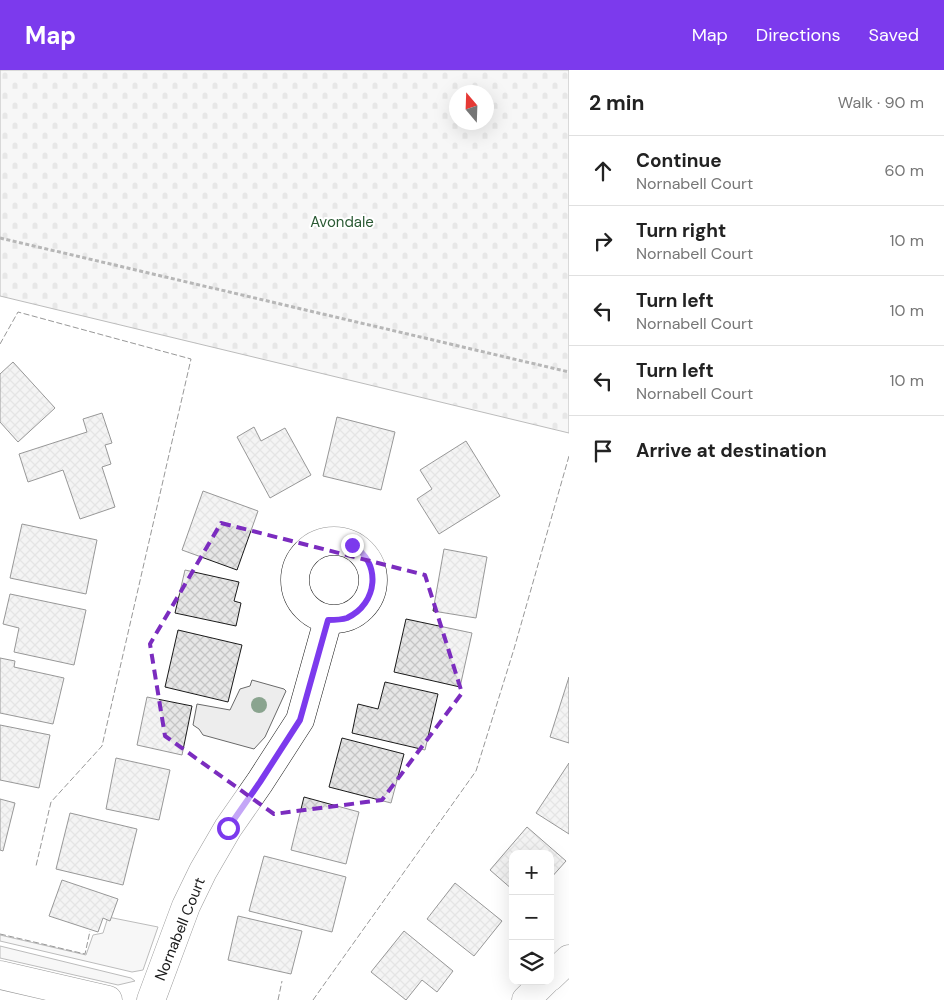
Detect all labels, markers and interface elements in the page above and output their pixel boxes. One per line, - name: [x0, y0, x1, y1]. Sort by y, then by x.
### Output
- text: Map: [25, 20, 76, 51]
- text: Map: [692, 23, 728, 47]
- text: Directions: [756, 23, 841, 47]
- text: Saved: [869, 23, 919, 47]
- north arrow: [449, 85, 494, 130]
- text: 2 min: [589, 89, 645, 117]
- text: Walk · 90 m: [838, 92, 924, 113]
- text: Continue: [636, 148, 722, 173]
- icon: ahead: [589, 157, 617, 185]
- text: 60 m: [884, 160, 924, 181]
- text: Nornabell Court: [636, 173, 753, 194]
- park label: Avondale: [310, 212, 374, 232]
- text: Turn right: [636, 218, 726, 243]
- icon: right: [589, 227, 617, 255]
- text: 10 m: [890, 230, 924, 251]
- text: Nornabell Court: [636, 243, 753, 264]
- text: Turn left: [636, 288, 714, 313]
- icon: left: [589, 297, 617, 325]
- text: 10 m: [890, 300, 924, 321]
- text: Nornabell Court: [636, 313, 753, 334]
- text: Turn left: [636, 358, 714, 383]
- icon: left: [589, 367, 617, 395]
- text: 10 m: [890, 370, 924, 391]
- text: Nornabell Court: [636, 383, 753, 404]
- icon: arrive: [589, 437, 617, 465]
- text: Arrive at destination: [636, 438, 827, 463]
- route end: [341, 534, 364, 557]
- route start: [217, 817, 240, 840]
- map controls: [509, 850, 554, 985]
- button: +: [509, 850, 554, 895]
- street label: Nornabell Court: [150, 874, 210, 984]
- button: −: [509, 895, 554, 940]
- button: layers: [509, 940, 554, 985]

